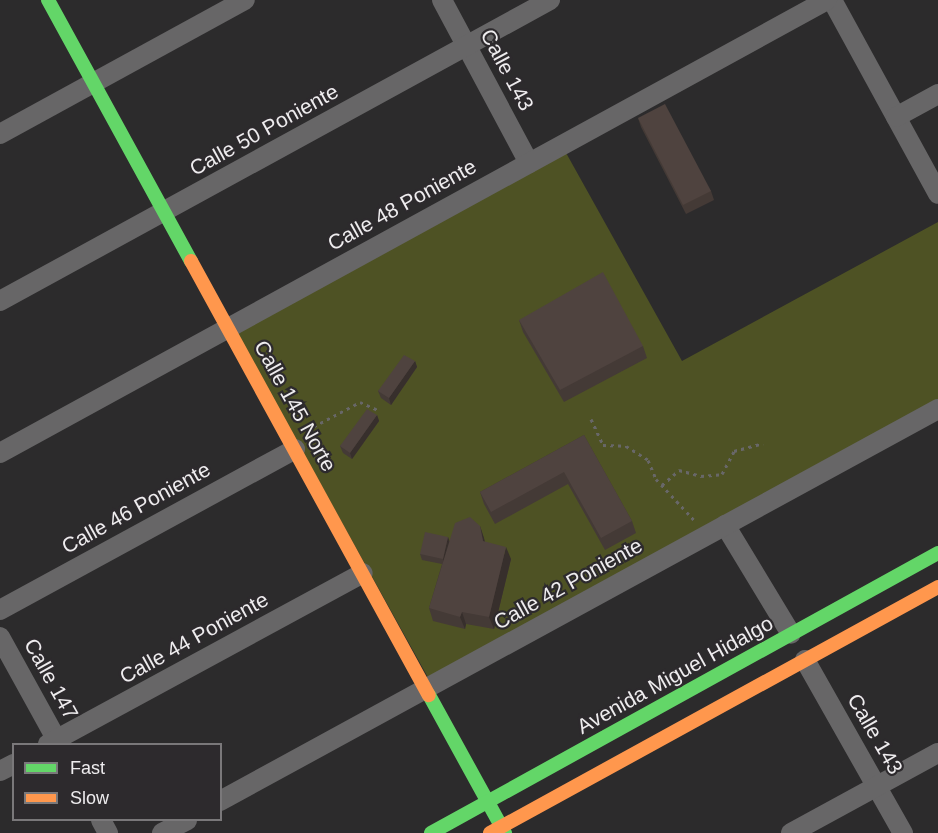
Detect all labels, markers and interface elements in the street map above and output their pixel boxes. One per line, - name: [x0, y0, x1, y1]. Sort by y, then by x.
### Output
- street label: Calle 143: [475, 25, 539, 115]
- street label: Calle 50 Poniente: [185, 79, 343, 181]
- street label: Calle 48 Poniente: [323, 154, 481, 256]
- street label: Calle 145 Norte: [249, 336, 341, 476]
- street label: Calle 46 Poniente: [57, 457, 215, 559]
- street label: Calle 42 Poniente: [489, 533, 647, 635]
- street label: Calle 44 Poniente: [115, 587, 273, 689]
- street label: Avenida Miguel Hidalgo: [573, 611, 777, 739]
- street label: Calle 147: [18, 634, 84, 724]
- street label: Calle 143: [842, 689, 908, 779]
- legend: [12, 743, 222, 821]
- text: Fast: [70, 758, 105, 778]
- text: Slow: [70, 788, 109, 808]

